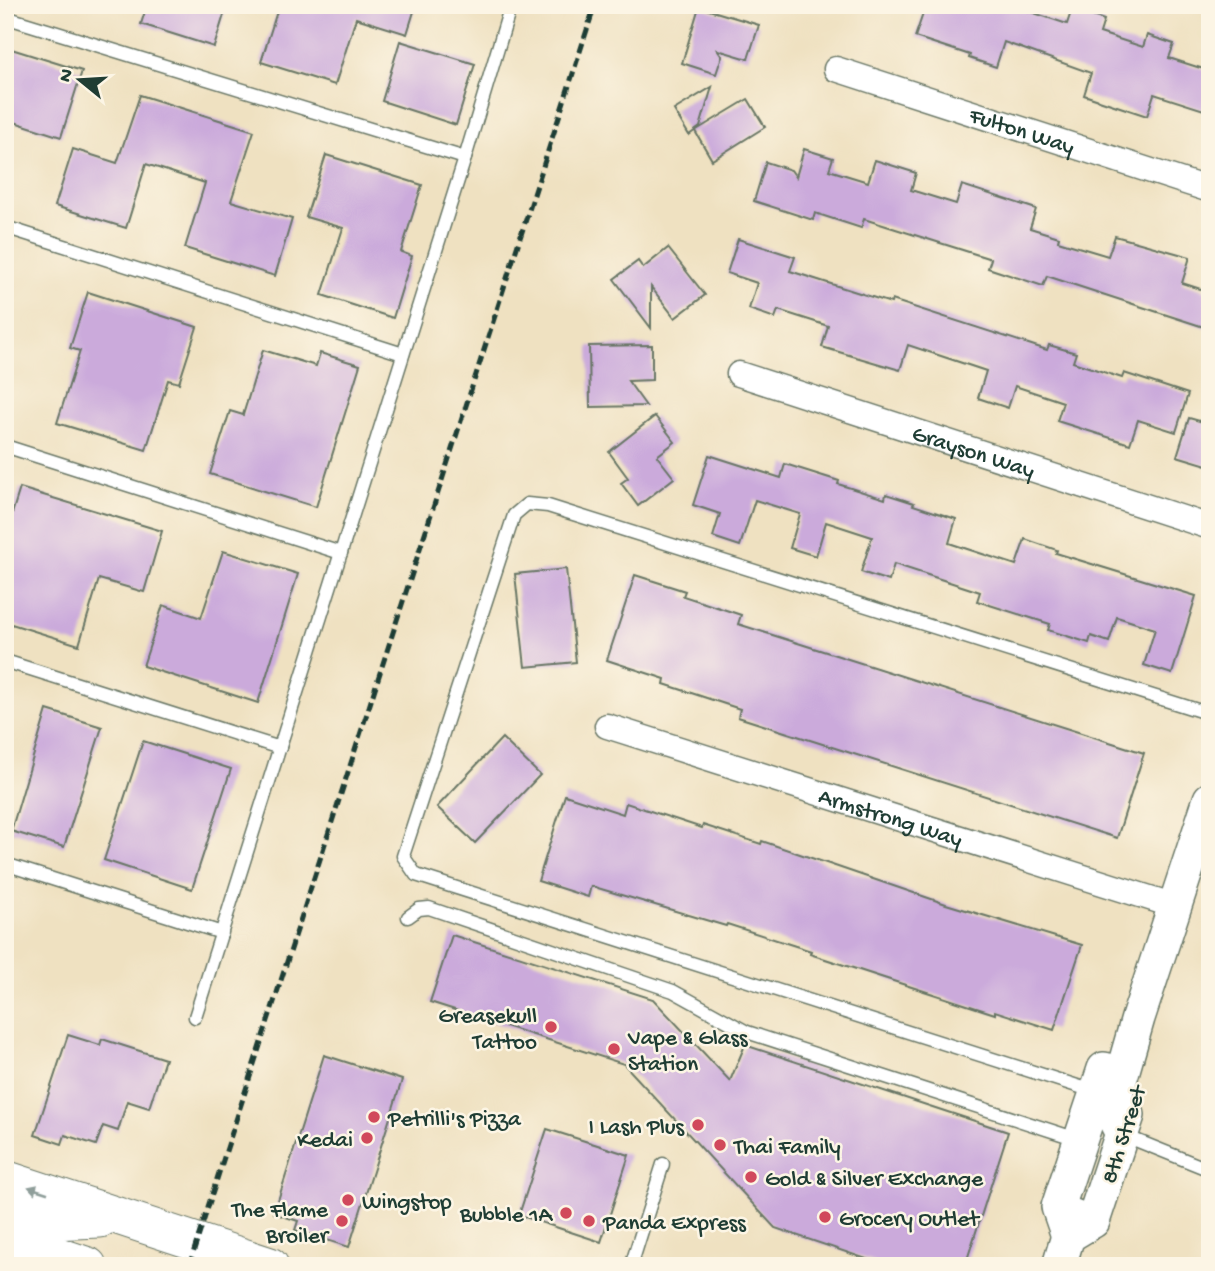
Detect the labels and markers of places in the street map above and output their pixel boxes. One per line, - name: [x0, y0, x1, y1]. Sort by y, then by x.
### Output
- place label: Greasekull Tattoo: [438, 1004, 537, 1057]
- marker: Greasekull Tattoo: [543, 1019, 559, 1035]
- place label: Vape & Glass Station: [627, 1026, 748, 1079]
- marker: Vape & Glass Station: [606, 1041, 622, 1057]
- place label: Petrilli's Pizza: [387, 1107, 522, 1134]
- marker: Petrilli's Pizza: [366, 1109, 382, 1125]
- place label: I Lash Plus: [589, 1115, 685, 1142]
- marker: I Lash Plus: [690, 1117, 706, 1133]
- place label: Kedai: [297, 1128, 353, 1155]
- marker: Kedai: [359, 1130, 375, 1146]
- place label: Thai Family: [732, 1135, 841, 1162]
- marker: Thai Family: [712, 1137, 728, 1153]
- place label: Gold & Silver Exchange: [765, 1167, 984, 1194]
- marker: Gold & Silver Exchange: [743, 1169, 759, 1185]
- place label: Wingstop: [362, 1190, 452, 1217]
- marker: Wingstop: [340, 1192, 356, 1208]
- place label: The Flame Broiler: [230, 1198, 330, 1251]
- place label: Bubble 1A: [459, 1203, 553, 1230]
- marker: Bubble 1A: [558, 1205, 574, 1221]
- place label: Grocery Outlet: [839, 1207, 980, 1234]
- marker: Grocery Outlet: [817, 1209, 833, 1225]
- place label: Panda Express: [602, 1211, 746, 1238]
- marker: The Flame Broiler: [334, 1213, 350, 1229]
- marker: Panda Express: [581, 1213, 597, 1229]

